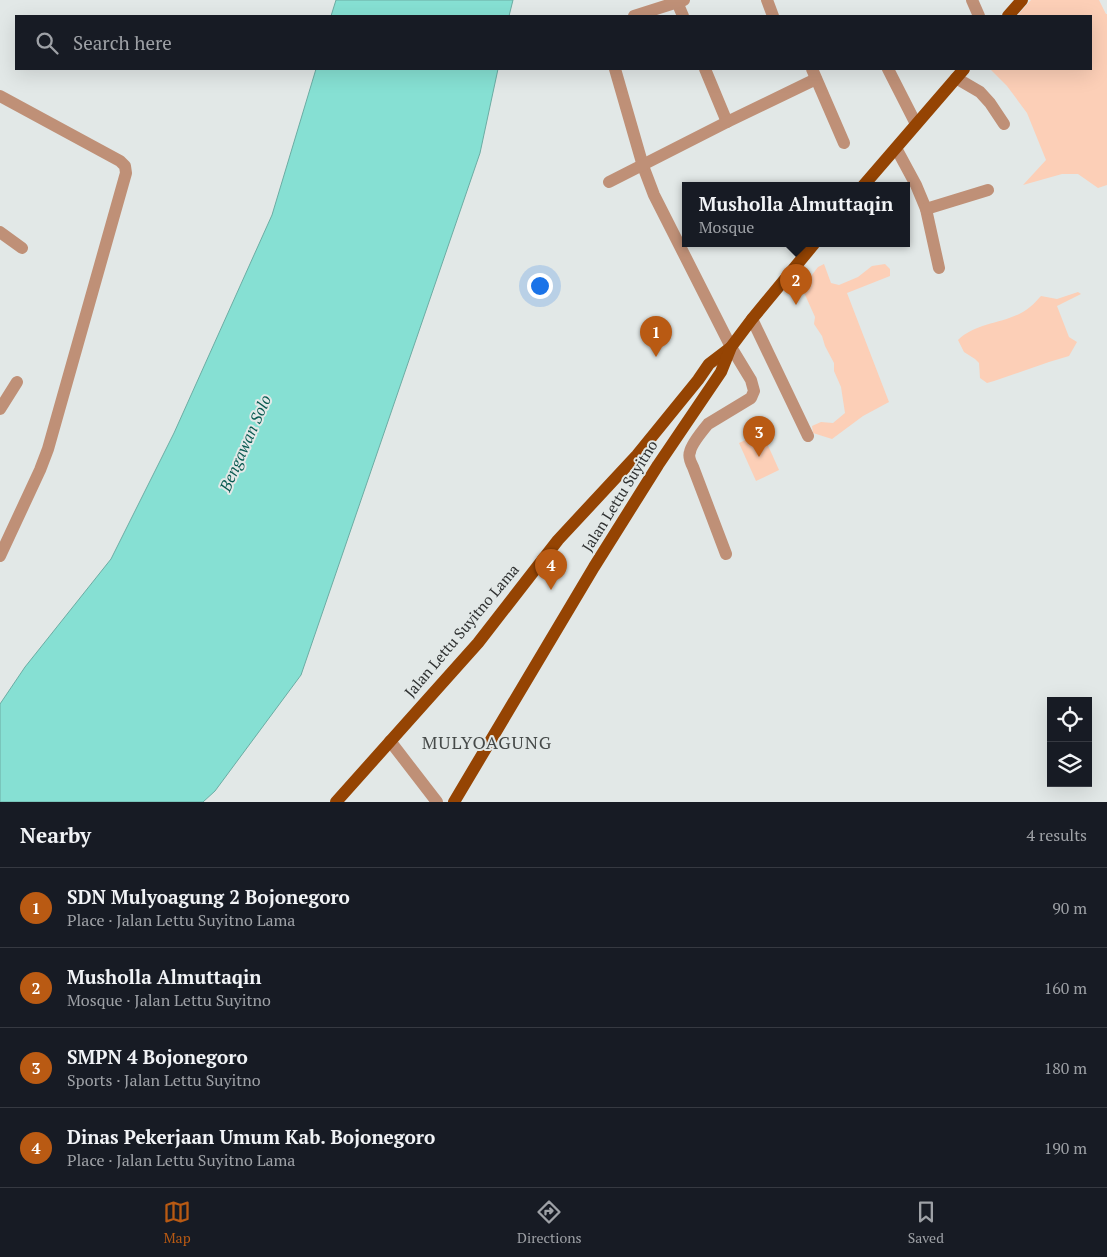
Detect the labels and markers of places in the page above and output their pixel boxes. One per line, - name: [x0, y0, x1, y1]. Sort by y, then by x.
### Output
- pin: 2: [780, 264, 812, 305]
- pin: 1: [640, 316, 672, 357]
- pin: 3: [743, 416, 775, 457]
- pin: 4: [535, 549, 567, 590]

